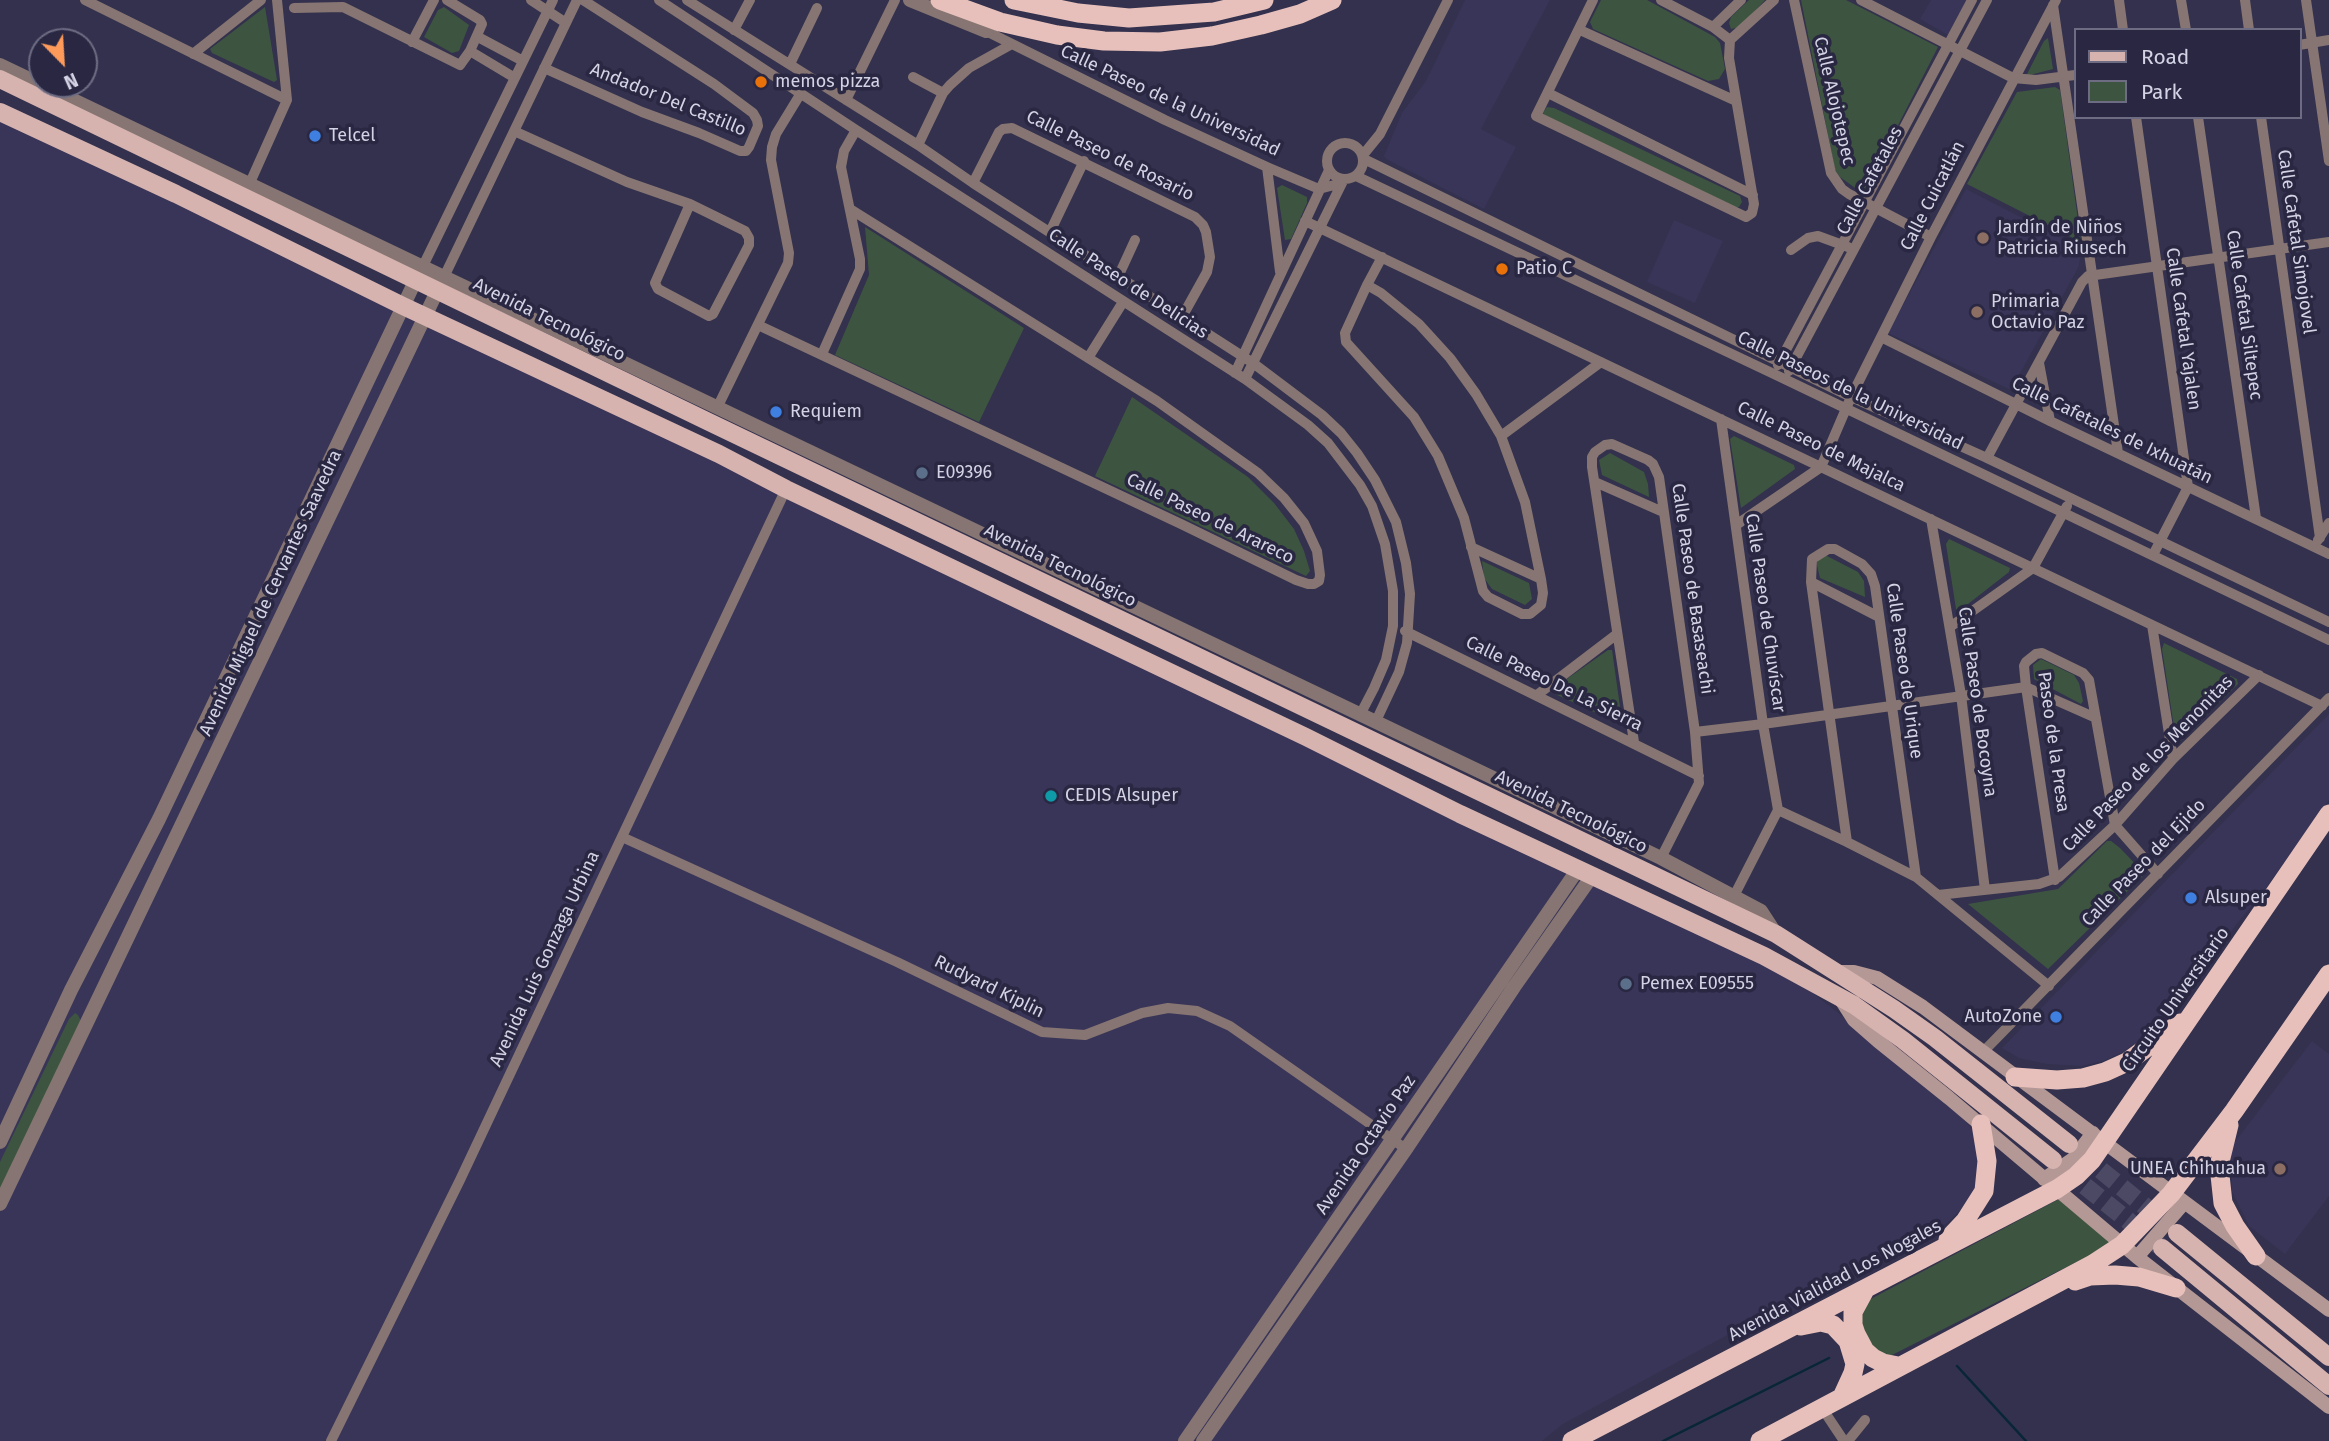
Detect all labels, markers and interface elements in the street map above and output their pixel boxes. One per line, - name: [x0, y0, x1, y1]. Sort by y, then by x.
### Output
- north arrow: [28, 28, 98, 98]
- legend: [2074, 28, 2301, 119]
- street label: Calle Alojotepec: [1809, 35, 1859, 167]
- street label: Calle Paseo de la Universidad: [1057, 41, 1283, 161]
- text: Road: [2141, 44, 2189, 70]
- street label: Andador Del Castillo: [587, 59, 749, 141]
- text: N: [61, 68, 81, 94]
- place label: memos pizza: [775, 71, 880, 93]
- marker: memos pizza: [753, 74, 769, 90]
- text: Park: [2141, 79, 2182, 105]
- street label: Calle Paseo de Rosario: [1023, 106, 1197, 206]
- street label: Calle Cafetales: [1832, 123, 1908, 239]
- place label: Telcel: [329, 125, 376, 147]
- marker: Telcel: [307, 128, 323, 144]
- street label: Calle Cuicatlán: [1896, 138, 1970, 254]
- street label: Calle Cafetal Simojovel: [2272, 148, 2320, 336]
- place label: Jardín de Niños Patricia Riusech: [1997, 217, 2127, 260]
- street label: Calle Paseo de Delicias: [1044, 224, 1212, 344]
- street label: Calle Cafetal Siltepec: [2221, 229, 2267, 401]
- marker: Jardín de Niños Patricia Riusech: [1975, 230, 1991, 246]
- street label: Calle Cafetal Yajalen: [2161, 246, 2205, 412]
- place label: Patio C: [1516, 258, 1572, 280]
- marker: Patio C: [1494, 261, 1510, 277]
- street label: Avenida Tecnológico: [469, 274, 629, 366]
- place label: Primaria Octavio Paz: [1991, 291, 2084, 334]
- marker: Primaria Octavio Paz: [1969, 304, 1985, 320]
- street label: Calle Paseos de la Universidad: [1734, 327, 1966, 455]
- street label: Calle Cafetales de Ixhuatán: [2008, 373, 2216, 489]
- street label: Calle Paseo de Majalca: [1734, 397, 1908, 497]
- place label: Requiem: [790, 401, 862, 423]
- marker: Requiem: [768, 404, 784, 420]
- street label: Avenida Miguel de Cervantes Saavedra: [195, 447, 347, 739]
- place label: E09396: [936, 462, 992, 484]
- marker: E09396: [914, 465, 930, 481]
- street label: Calle Paseo de Arareco: [1123, 469, 1297, 569]
- street label: Calle Paseo de Basaseachi: [1666, 482, 1718, 696]
- street label: Calle Paseo de Chuvíscar: [1740, 512, 1790, 714]
- street label: Avenida Tecnológico: [980, 520, 1140, 612]
- street label: Calle Paseo de Urique: [1881, 582, 1927, 760]
- street label: Calle Paseo de Bocoyna: [1953, 606, 2001, 798]
- street label: Calle Paseo De La Sierra: [1462, 632, 1646, 736]
- street label: Paseo de la Presa: [2032, 670, 2074, 814]
- street label: Calle Paseo de los Menonitas: [2058, 672, 2238, 856]
- street label: Avenida Tecnológico: [1491, 766, 1651, 858]
- place label: CEDIS Alsuper: [1065, 785, 1178, 807]
- marker: CEDIS Alsuper: [1043, 788, 1059, 804]
- street label: Calle Paseo del Ejido: [2078, 795, 2210, 931]
- street label: Avenida Luis Gonzaga Urbina: [485, 848, 605, 1070]
- place label: Alsuper: [2205, 887, 2267, 909]
- marker: Alsuper: [2183, 890, 2199, 906]
- street label: Circuito Universitario: [2118, 923, 2234, 1077]
- street label: Rudyard Kiplin: [930, 951, 1048, 1023]
- place label: Pemex E09555: [1640, 973, 1754, 995]
- marker: Pemex E09555: [1618, 976, 1634, 992]
- place label: AutoZone: [1965, 1006, 2042, 1028]
- marker: AutoZone: [2048, 1009, 2064, 1025]
- street label: Avenida Octavio Paz: [1311, 1071, 1421, 1219]
- place label: UNEA Chihuahua: [2130, 1158, 2266, 1180]
- marker: UNEA Chihuahua: [2272, 1161, 2288, 1177]
- street label: Avenida Vialidad Los Nogales: [1725, 1216, 1945, 1346]

